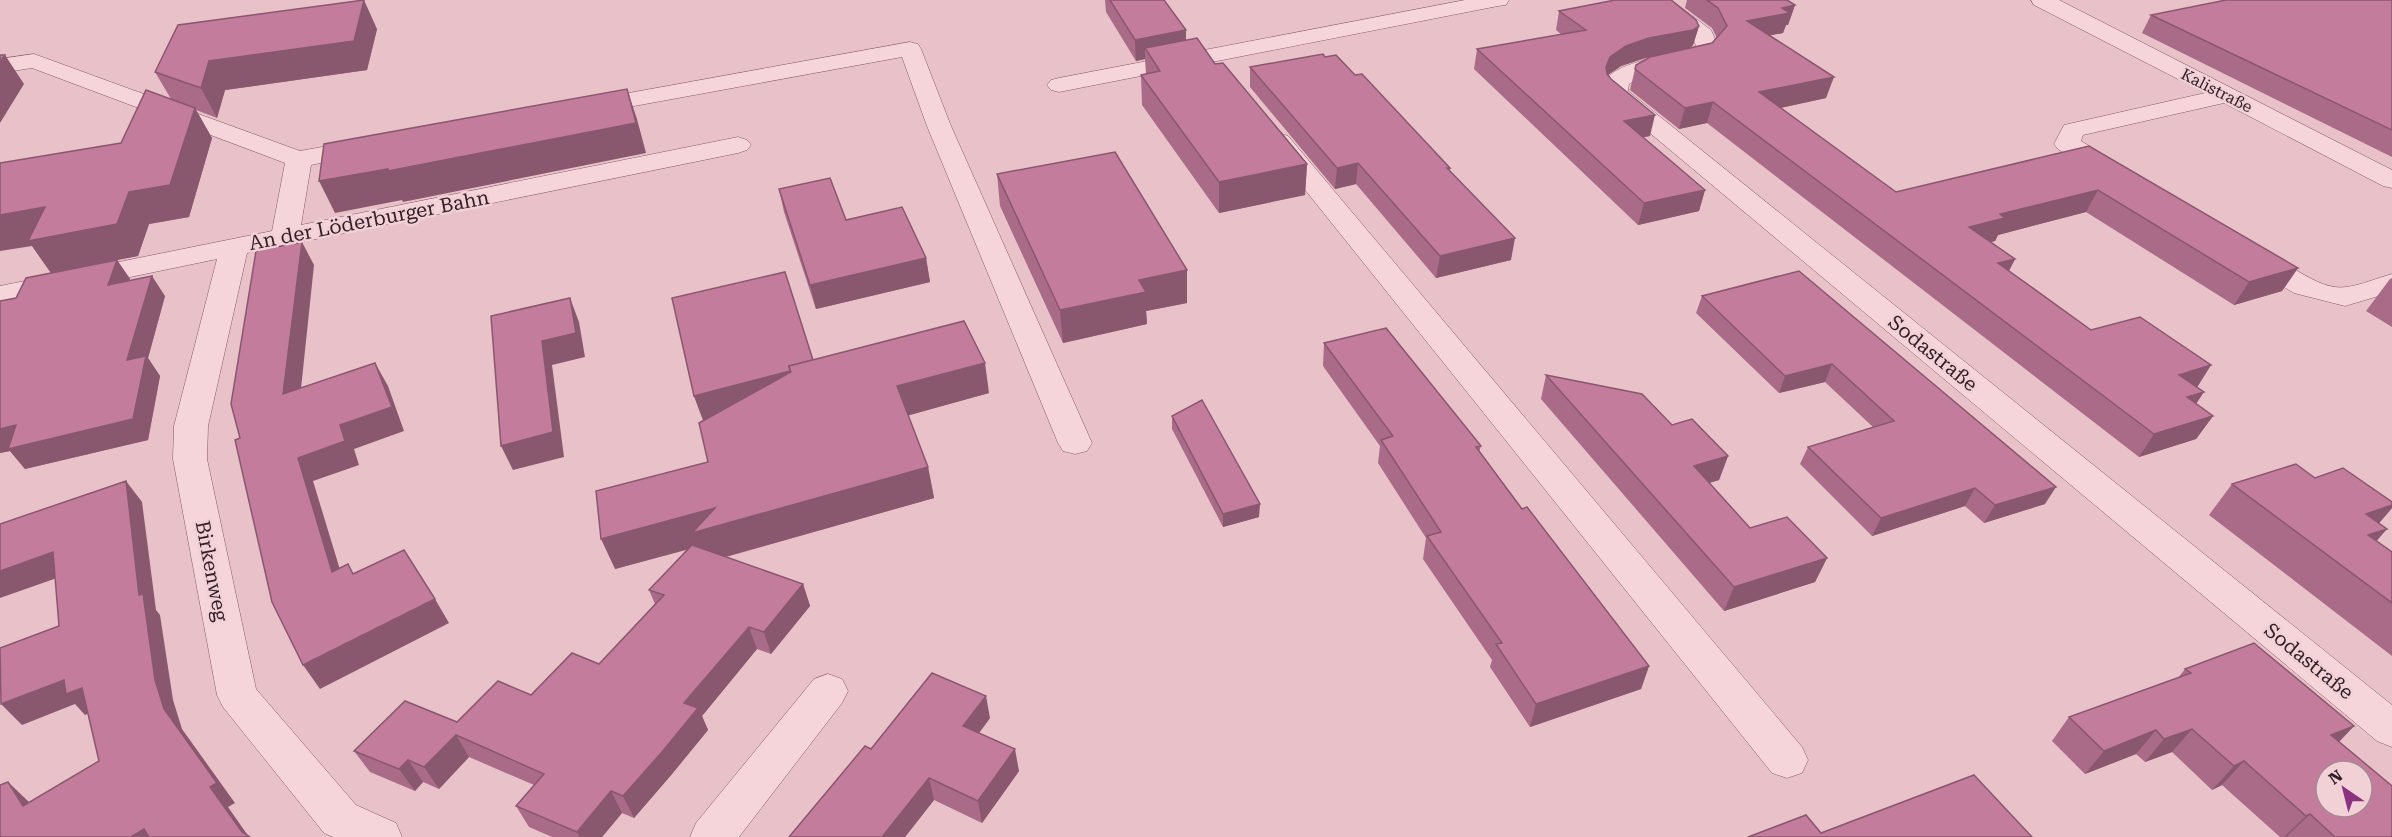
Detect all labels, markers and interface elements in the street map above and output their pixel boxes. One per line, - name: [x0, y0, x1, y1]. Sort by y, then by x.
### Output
- street label: Kalistraße: [2178, 64, 2256, 117]
- street label: An der Löderburger Bahn: [247, 185, 491, 255]
- street label: Sodastraße: [1883, 310, 1983, 396]
- street label: Birkenweg: [190, 519, 234, 624]
- street label: Sodastraße: [2259, 618, 2359, 704]
- north arrow: [2314, 759, 2374, 819]
- text: N: [2325, 766, 2346, 788]

